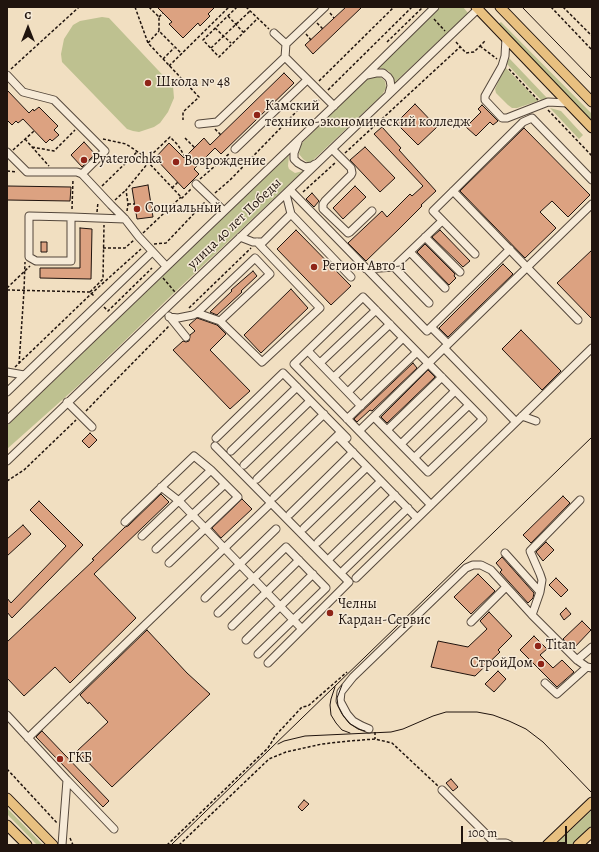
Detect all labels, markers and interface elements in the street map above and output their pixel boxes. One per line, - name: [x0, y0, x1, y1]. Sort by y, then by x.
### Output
- north arrow: [8, 8, 48, 48]
- text: С: [25, 8, 31, 23]
- place label: Школа № 48: [156, 75, 230, 91]
- marker: Школа № 48: [143, 78, 153, 88]
- place label: Камский технико-экономический колледж: [265, 99, 471, 132]
- marker: Камский технико-экономический колледж: [252, 110, 262, 120]
- place label: Pyaterochka: [92, 152, 162, 168]
- place label: Возрождение: [184, 154, 266, 170]
- marker: Pyaterochka: [79, 155, 89, 165]
- marker: Возрождение: [171, 157, 181, 167]
- street label: улица 40 лет Победы: [185, 175, 285, 273]
- place label: Социальный: [145, 201, 222, 217]
- marker: Социальный: [132, 204, 142, 214]
- place label: Регион Авто-1: [322, 259, 405, 275]
- marker: Регион Авто-1: [309, 262, 319, 272]
- place label: Челны Кардан-Сервис: [338, 597, 431, 630]
- marker: Челны Кардан-Сервис: [325, 608, 335, 618]
- place label: Titan: [546, 638, 576, 654]
- marker: Titan: [533, 641, 543, 651]
- place label: СтройДом: [470, 656, 533, 672]
- marker: СтройДом: [536, 659, 546, 669]
- place label: ГКБ: [68, 751, 92, 767]
- marker: ГКБ: [55, 754, 65, 764]
- scale bar: [463, 818, 569, 844]
- text: 100 m: [468, 825, 497, 841]

